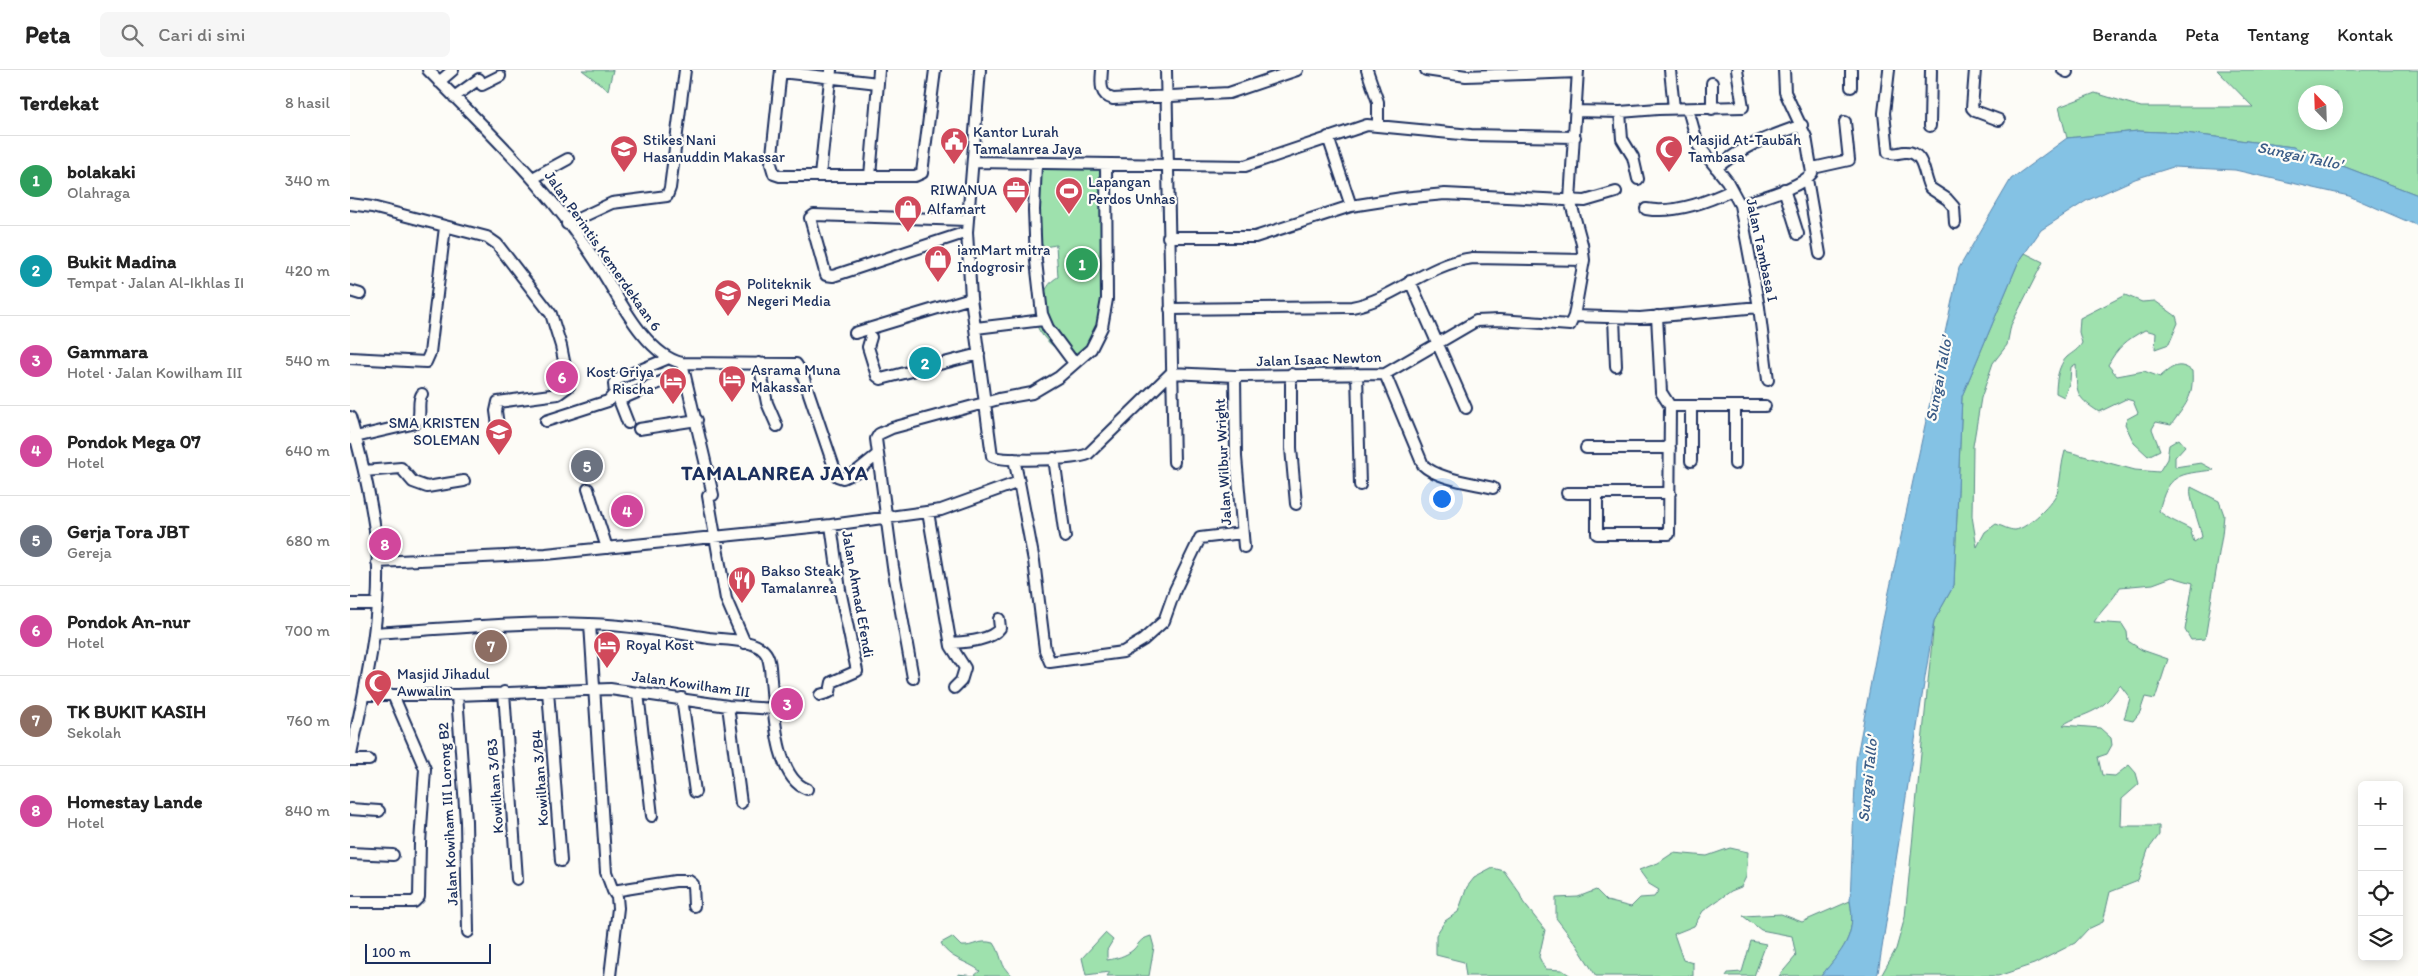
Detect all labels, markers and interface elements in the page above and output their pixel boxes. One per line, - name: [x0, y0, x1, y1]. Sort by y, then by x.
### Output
- search box: [100, 12, 450, 57]
- text: Peta: [25, 20, 70, 49]
- icon: search: [118, 21, 146, 49]
- text: Cari di sini: [158, 23, 245, 46]
- text: Beranda: [2092, 24, 2157, 46]
- text: Peta: [2185, 24, 2219, 46]
- text: Tentang: [2247, 24, 2309, 46]
- text: Kontak: [2337, 24, 2393, 46]
- north arrow: [2298, 85, 2343, 130]
- text: Terdekat: [20, 90, 99, 115]
- text: 8 hasil: [285, 93, 330, 112]
- place label: Kantor Lurah Tamalanrea Jaya: [973, 123, 1082, 158]
- public building icon: Kantor Lurah Tamalanrea Jaya: [939, 126, 969, 165]
- place label: Stikes Nani Hasanuddin Makassar: [643, 131, 785, 166]
- place label: Masjid At-Taubah Tambasa: [1688, 131, 1801, 166]
- school or university icon: Stikes Nani Hasanuddin Makassar: [609, 134, 639, 173]
- mosque icon: Masjid At-Taubah Tambasa: [1654, 134, 1684, 173]
- water label: Sungai Tallo': [2256, 137, 2346, 174]
- text: bolakaki: [67, 160, 136, 183]
- street label: Jalan Perintis Kemerdekaan 6: [541, 167, 665, 335]
- text: 1: [32, 171, 40, 190]
- text: 340 m: [285, 171, 330, 190]
- place label: Lapangan Perdos Unhas: [1088, 173, 1176, 208]
- office icon: RIWANUA: [1001, 175, 1031, 214]
- sports icon: Lapangan Perdos Unhas: [1054, 176, 1084, 215]
- place label: RIWANUA: [930, 181, 997, 199]
- text: Olahraga: [67, 183, 130, 202]
- shop icon: Alfamart: [893, 194, 923, 233]
- street label: Jalan Tambasa I: [1742, 197, 1782, 303]
- place label: Alfamart: [927, 200, 986, 218]
- place label: iamMart mitra Indogrosir: [957, 241, 1051, 276]
- shop icon: iamMart mitra Indogrosir: [923, 244, 953, 283]
- pin: 1: [1066, 245, 1098, 283]
- text: Bukit Madina: [67, 250, 176, 273]
- text: 2: [32, 261, 40, 280]
- text: 420 m: [285, 261, 330, 280]
- text: Tempat · Jalan Al-Ikhlas II: [67, 273, 244, 292]
- place label: Politeknik Negeri Media: [747, 275, 831, 310]
- school or university icon: Politeknik Negeri Media: [713, 278, 743, 317]
- water label: Sungai Tallo': [1921, 333, 1956, 423]
- text: Gammara: [67, 340, 148, 363]
- pin: 2: [909, 344, 941, 382]
- street label: Jalan Isaac Newton: [1256, 348, 1382, 370]
- text: 3: [32, 351, 40, 370]
- text: 540 m: [285, 351, 330, 370]
- pin: 6: [546, 358, 578, 396]
- place label: Asrama Muna Makassar: [751, 361, 841, 396]
- text: Hotel · Jalan Kowilham III: [67, 363, 243, 382]
- place label: Kost Griya Rischa: [586, 363, 655, 398]
- hotel icon: Asrama Muna Makassar: [717, 364, 747, 403]
- hotel icon: Kost Griya Rischa: [658, 366, 688, 405]
- street label: Jalan Wilbur Wright: [1211, 398, 1235, 526]
- place label: SMA KRISTEN SOLEMAN: [389, 414, 480, 449]
- school or university icon: SMA KRISTEN SOLEMAN: [484, 417, 514, 456]
- text: Pondok Mega 07: [67, 430, 201, 453]
- text: 4: [31, 441, 41, 460]
- text: 640 m: [285, 441, 330, 460]
- pin: 5: [571, 447, 603, 485]
- text: Hotel: [67, 453, 104, 472]
- district label: TAMALANREA JAYA: [680, 461, 869, 485]
- your location: [1429, 486, 1455, 512]
- pin: 4: [611, 492, 643, 530]
- text: Gerja Tora JBT: [67, 520, 189, 543]
- pin: 8: [369, 525, 401, 563]
- street label: Jalan Ahmad Efendi: [838, 529, 878, 659]
- text: 5: [32, 531, 40, 550]
- text: 680 m: [286, 531, 330, 550]
- text: Gereja: [67, 543, 112, 562]
- place label: Bakso Steak Tamalanrea: [761, 562, 841, 597]
- restaurant icon: Bakso Steak Tamalanrea: [727, 565, 757, 604]
- text: Pondok An-nur: [67, 610, 190, 633]
- text: 6: [32, 621, 40, 640]
- text: 700 m: [285, 621, 330, 640]
- pin: 7: [475, 627, 507, 665]
- hotel icon: Royal Kost: [592, 630, 622, 669]
- text: Hotel: [67, 633, 104, 652]
- place label: Royal Kost: [626, 636, 694, 654]
- place label: Masjid Jihadul Awwalin: [397, 665, 491, 700]
- street label: Jalan Kowilham III: [631, 667, 751, 701]
- mosque icon: Masjid Jihadul Awwalin: [363, 668, 393, 707]
- pin: 3: [771, 685, 803, 723]
- text: TK BUKIT KASIH: [67, 700, 206, 723]
- text: 7: [32, 711, 40, 730]
- text: 760 m: [287, 711, 330, 730]
- street label: Jalan Kowiham III Lorong B2: [434, 722, 462, 906]
- text: Sekolah: [67, 723, 121, 742]
- street label: Kowilhan 3/B4: [528, 729, 552, 827]
- water label: Sungai Tallo': [1854, 733, 1882, 823]
- street label: Kowilhan 3/B3: [483, 738, 507, 834]
- map controls: [2358, 781, 2403, 961]
- button: +: [2358, 781, 2403, 826]
- text: Homestay Lande: [67, 790, 203, 813]
- text: 8: [32, 801, 40, 820]
- text: 840 m: [285, 801, 330, 820]
- text: Hotel: [67, 813, 104, 832]
- button: −: [2358, 826, 2403, 871]
- button: locate: [2358, 871, 2403, 916]
- button: layers: [2358, 916, 2403, 961]
- scale bar: [365, 941, 491, 964]
- text: 100 m: [372, 944, 411, 961]

